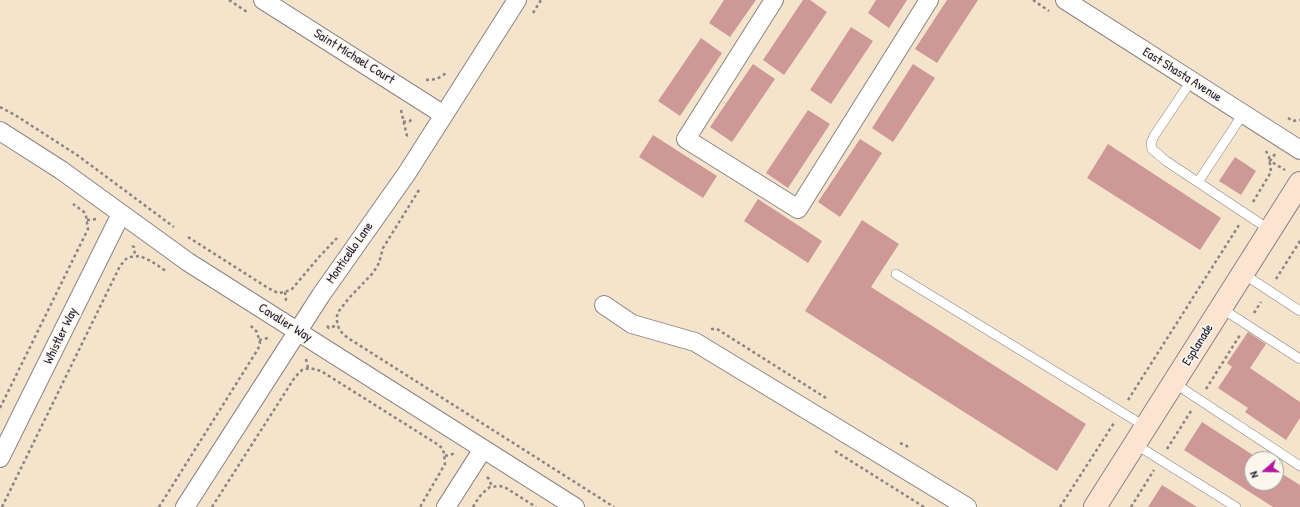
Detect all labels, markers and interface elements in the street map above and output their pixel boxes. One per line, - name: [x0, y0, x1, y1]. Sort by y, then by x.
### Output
- street label: Saint Michael Court: [311, 26, 397, 88]
- street label: East Shasta Avenue: [1140, 44, 1224, 106]
- street label: Monticello Lane: [323, 219, 377, 287]
- street label: Cavalier Way: [255, 300, 315, 346]
- street label: Whistler Way: [41, 305, 81, 367]
- street label: Esplanade: [1179, 321, 1217, 369]
- north arrow: [1244, 451, 1284, 491]
- text: N: [1246, 470, 1261, 480]

